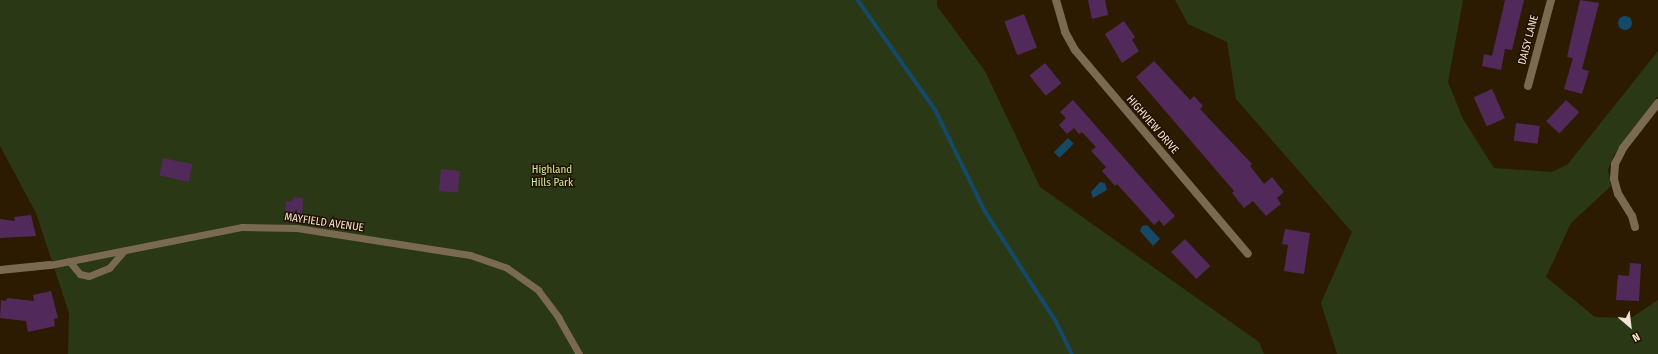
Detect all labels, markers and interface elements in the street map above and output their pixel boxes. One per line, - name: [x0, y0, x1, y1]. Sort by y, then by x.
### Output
- street label: DAISY LANE: [1516, 14, 1542, 66]
- street label: HIGHVIEW DRIVE: [1123, 93, 1181, 157]
- park label: Highland Hills Park: [531, 164, 573, 190]
- street label: MAYFIELD AVENUE: [283, 211, 365, 235]
- north arrow: [1610, 306, 1650, 346]
- text: N: [1630, 330, 1642, 344]

